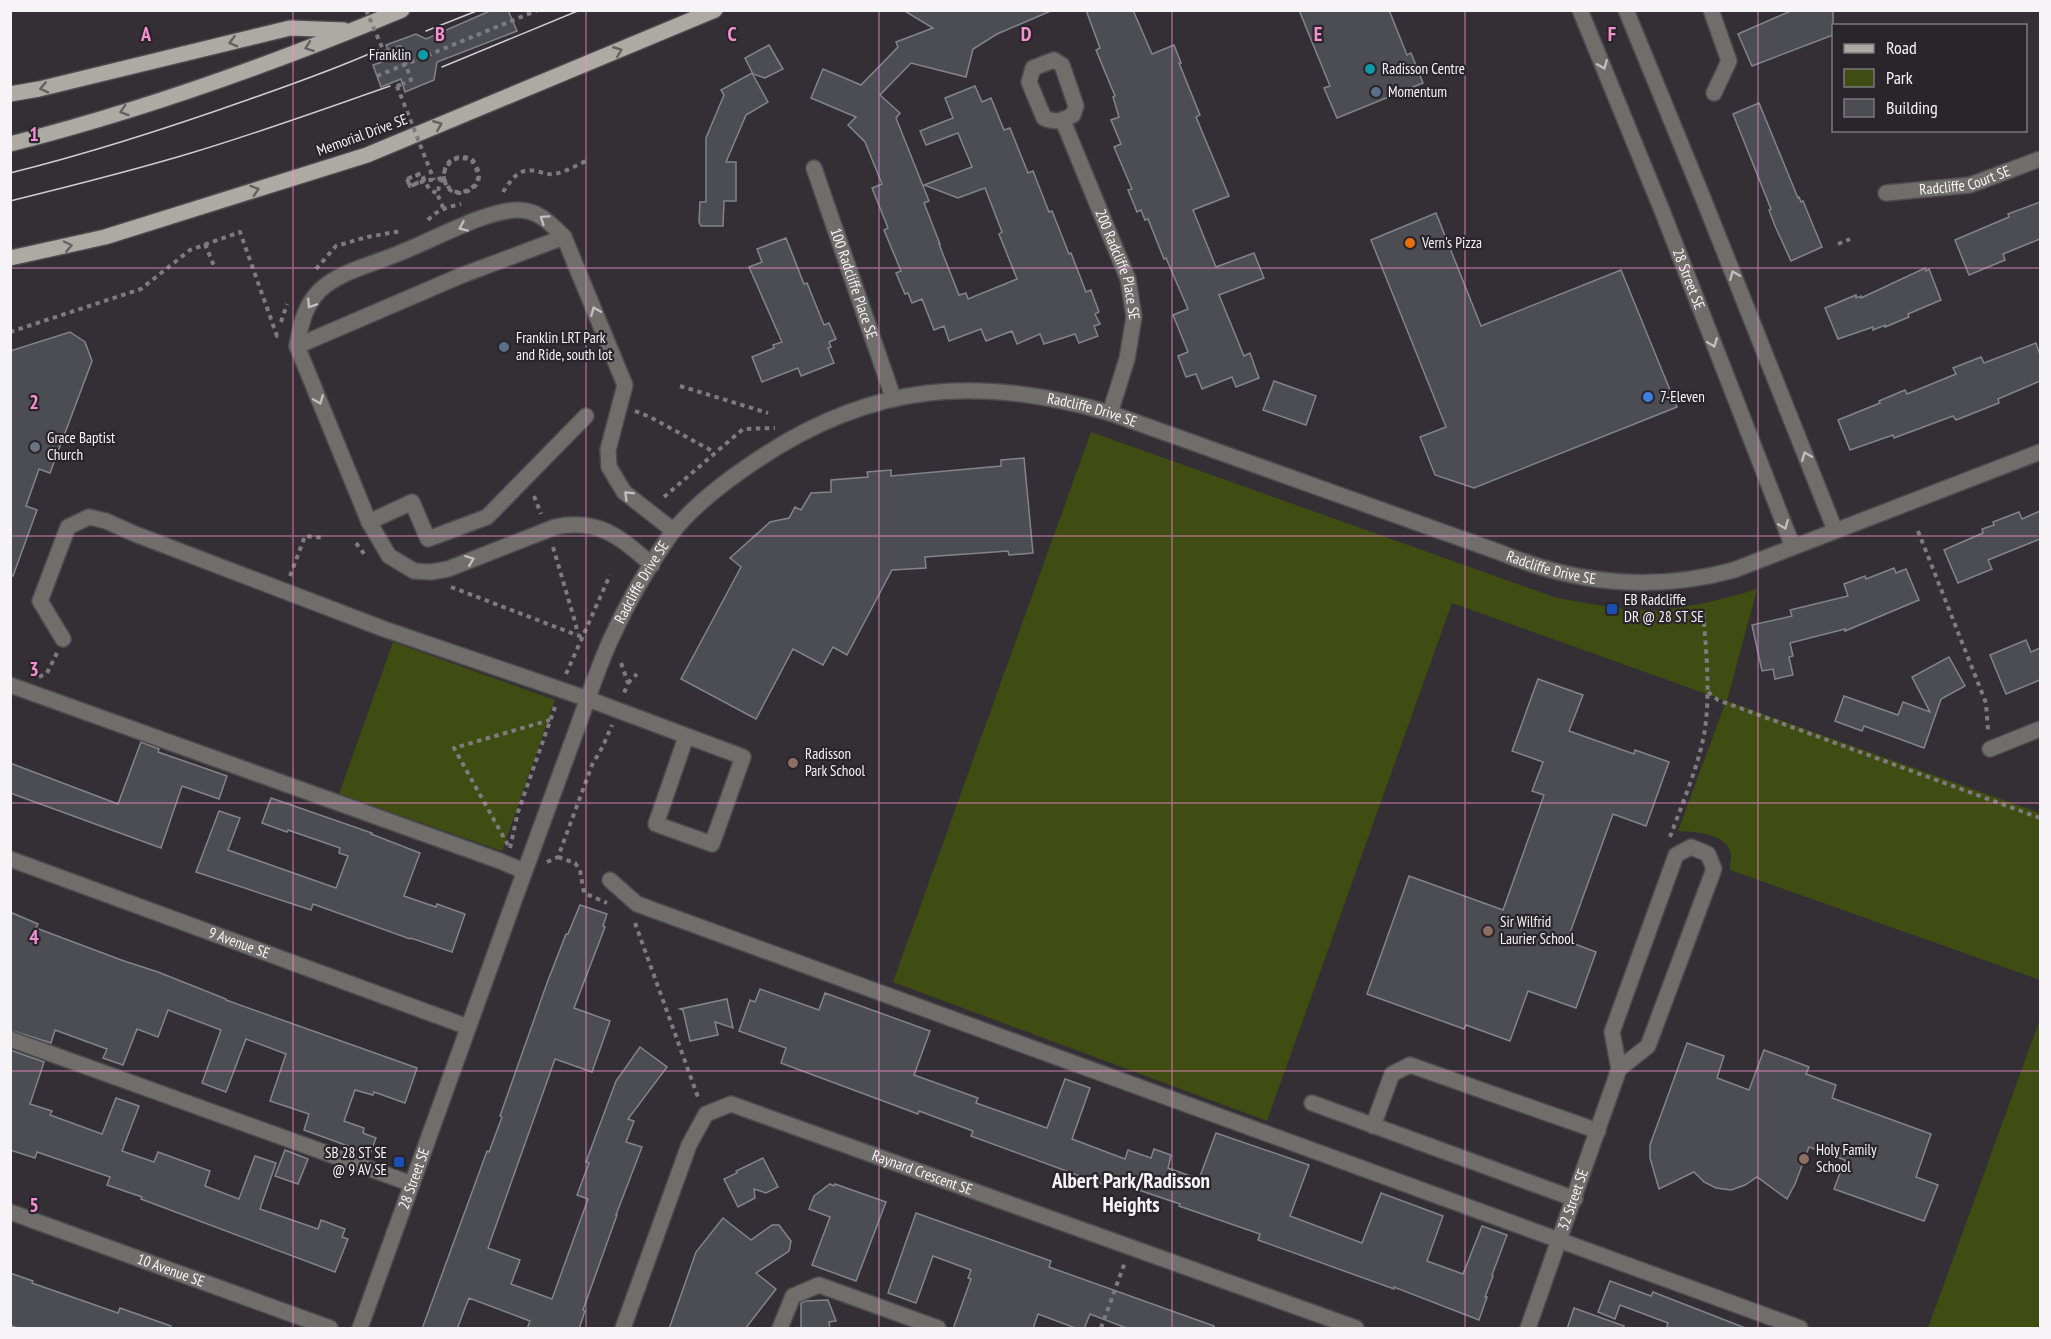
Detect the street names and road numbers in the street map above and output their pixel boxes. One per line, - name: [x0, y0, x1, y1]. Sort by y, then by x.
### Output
- street label: Memorial Drive SE: [314, 109, 410, 160]
- street label: Radcliffe Court SE: [1918, 161, 2013, 199]
- street label: 200 Radcliffe Place SE: [1091, 206, 1144, 321]
- street label: 100 Radcliffe Place SE: [826, 225, 882, 341]
- street label: 28 Street SE: [1669, 245, 1710, 312]
- street label: Radcliffe Drive SE: [1046, 388, 1140, 431]
- street label: Radcliffe Drive SE: [610, 537, 673, 626]
- street label: Radcliffe Drive SE: [1504, 546, 1597, 588]
- street label: 9 Avenue SE: [206, 923, 272, 962]
- street label: 28 Street SE: [394, 1145, 433, 1212]
- street label: Raynard Crescent SE: [870, 1145, 975, 1199]
- street label: 32 Street SE: [1553, 1166, 1592, 1233]
- street label: 10 Avenue SE: [135, 1249, 207, 1291]

